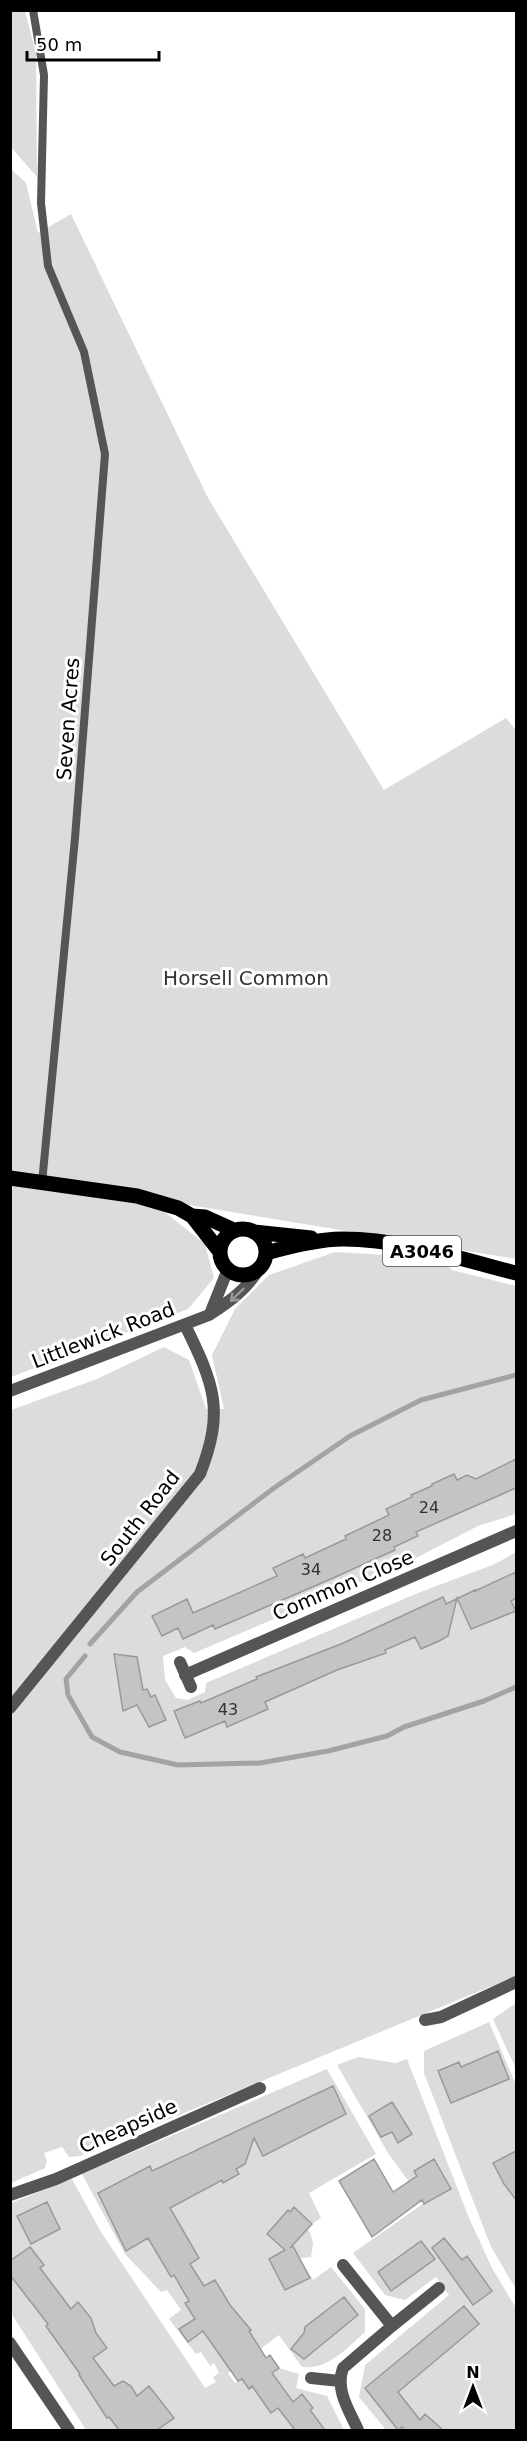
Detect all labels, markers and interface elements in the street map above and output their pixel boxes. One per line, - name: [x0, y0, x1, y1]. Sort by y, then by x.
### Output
- scale bar: [27, 24, 159, 62]
- text: 50 m: [36, 34, 82, 55]
- street label: Seven Acres: [52, 657, 84, 781]
- park label: Horsell Common: [163, 966, 329, 990]
- road number: A3046: [383, 1236, 461, 1266]
- one-way arrow: [230, 1288, 245, 1302]
- street label: Littlewick Road: [28, 1297, 178, 1373]
- street label: South Road: [95, 1465, 185, 1571]
- house number: 24: [419, 1498, 439, 1517]
- house number: 28: [372, 1526, 392, 1545]
- street label: Common Close: [269, 1544, 417, 1626]
- house number: 34: [301, 1560, 321, 1579]
- house number: 43: [218, 1700, 238, 1719]
- street label: Cheapside: [75, 2094, 181, 2158]
- north arrow: [443, 2357, 503, 2417]
- text: N: [466, 2363, 480, 2382]

